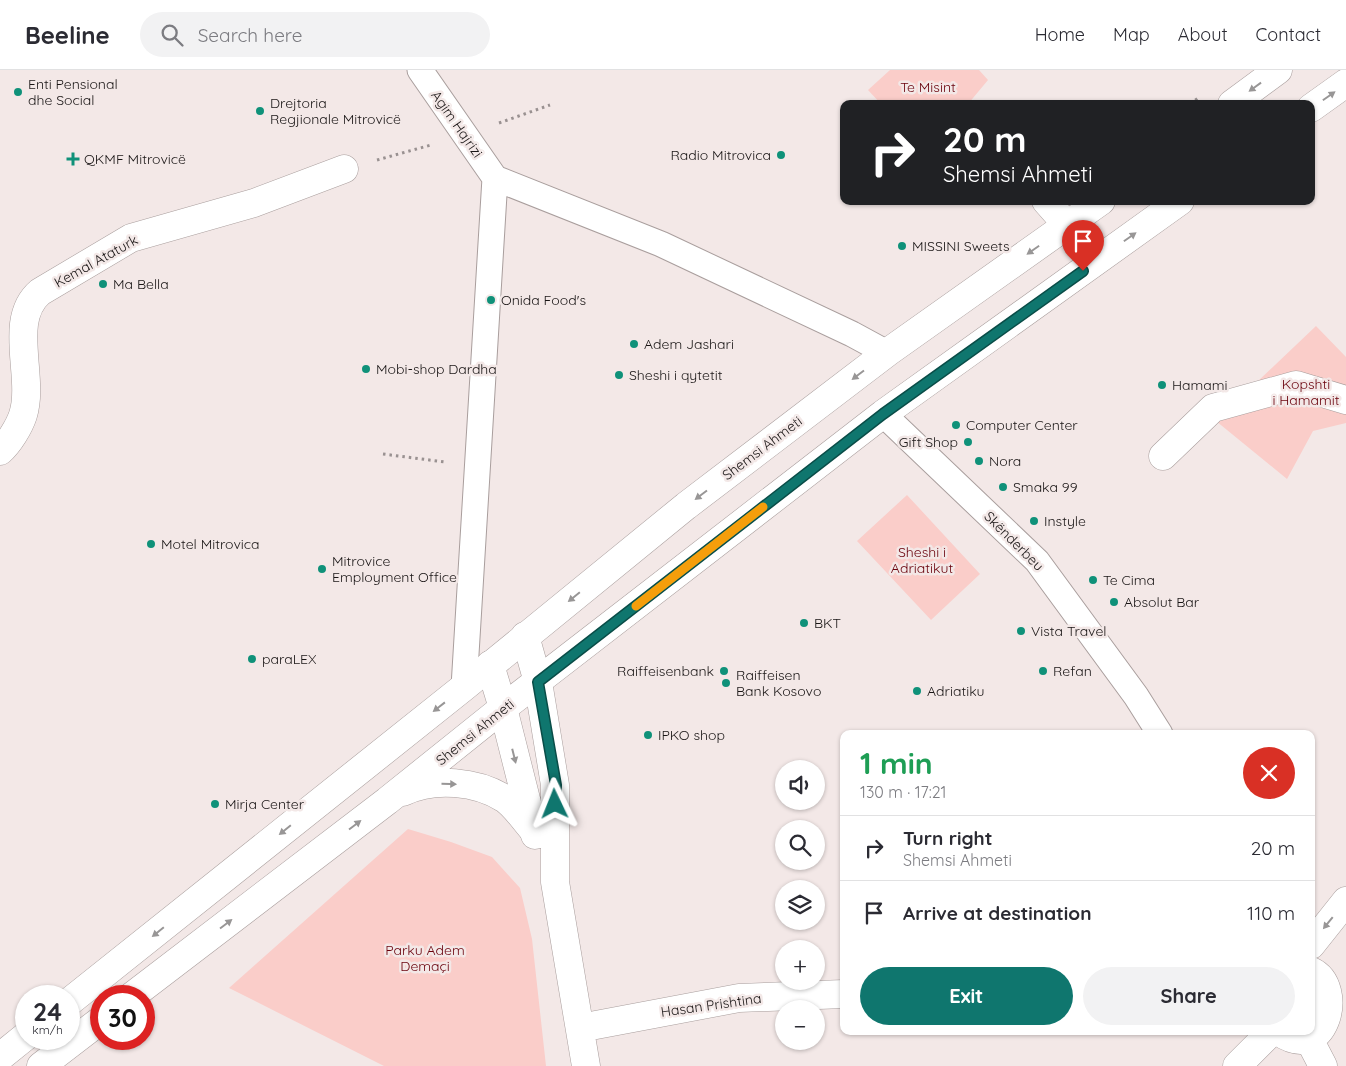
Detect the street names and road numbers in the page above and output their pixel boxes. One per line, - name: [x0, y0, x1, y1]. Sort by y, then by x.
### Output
- street label: Agim Hajrizi: [427, 87, 487, 161]
- street label: Kemal Ataturk: [51, 231, 141, 291]
- street label: Shemsi Ahmeti: [719, 412, 805, 484]
- street label: Skënderbeu: [980, 507, 1048, 575]
- street label: Shemsi Ahmeti: [432, 695, 518, 769]
- street label: Hasan Prishtina: [660, 989, 762, 1021]

